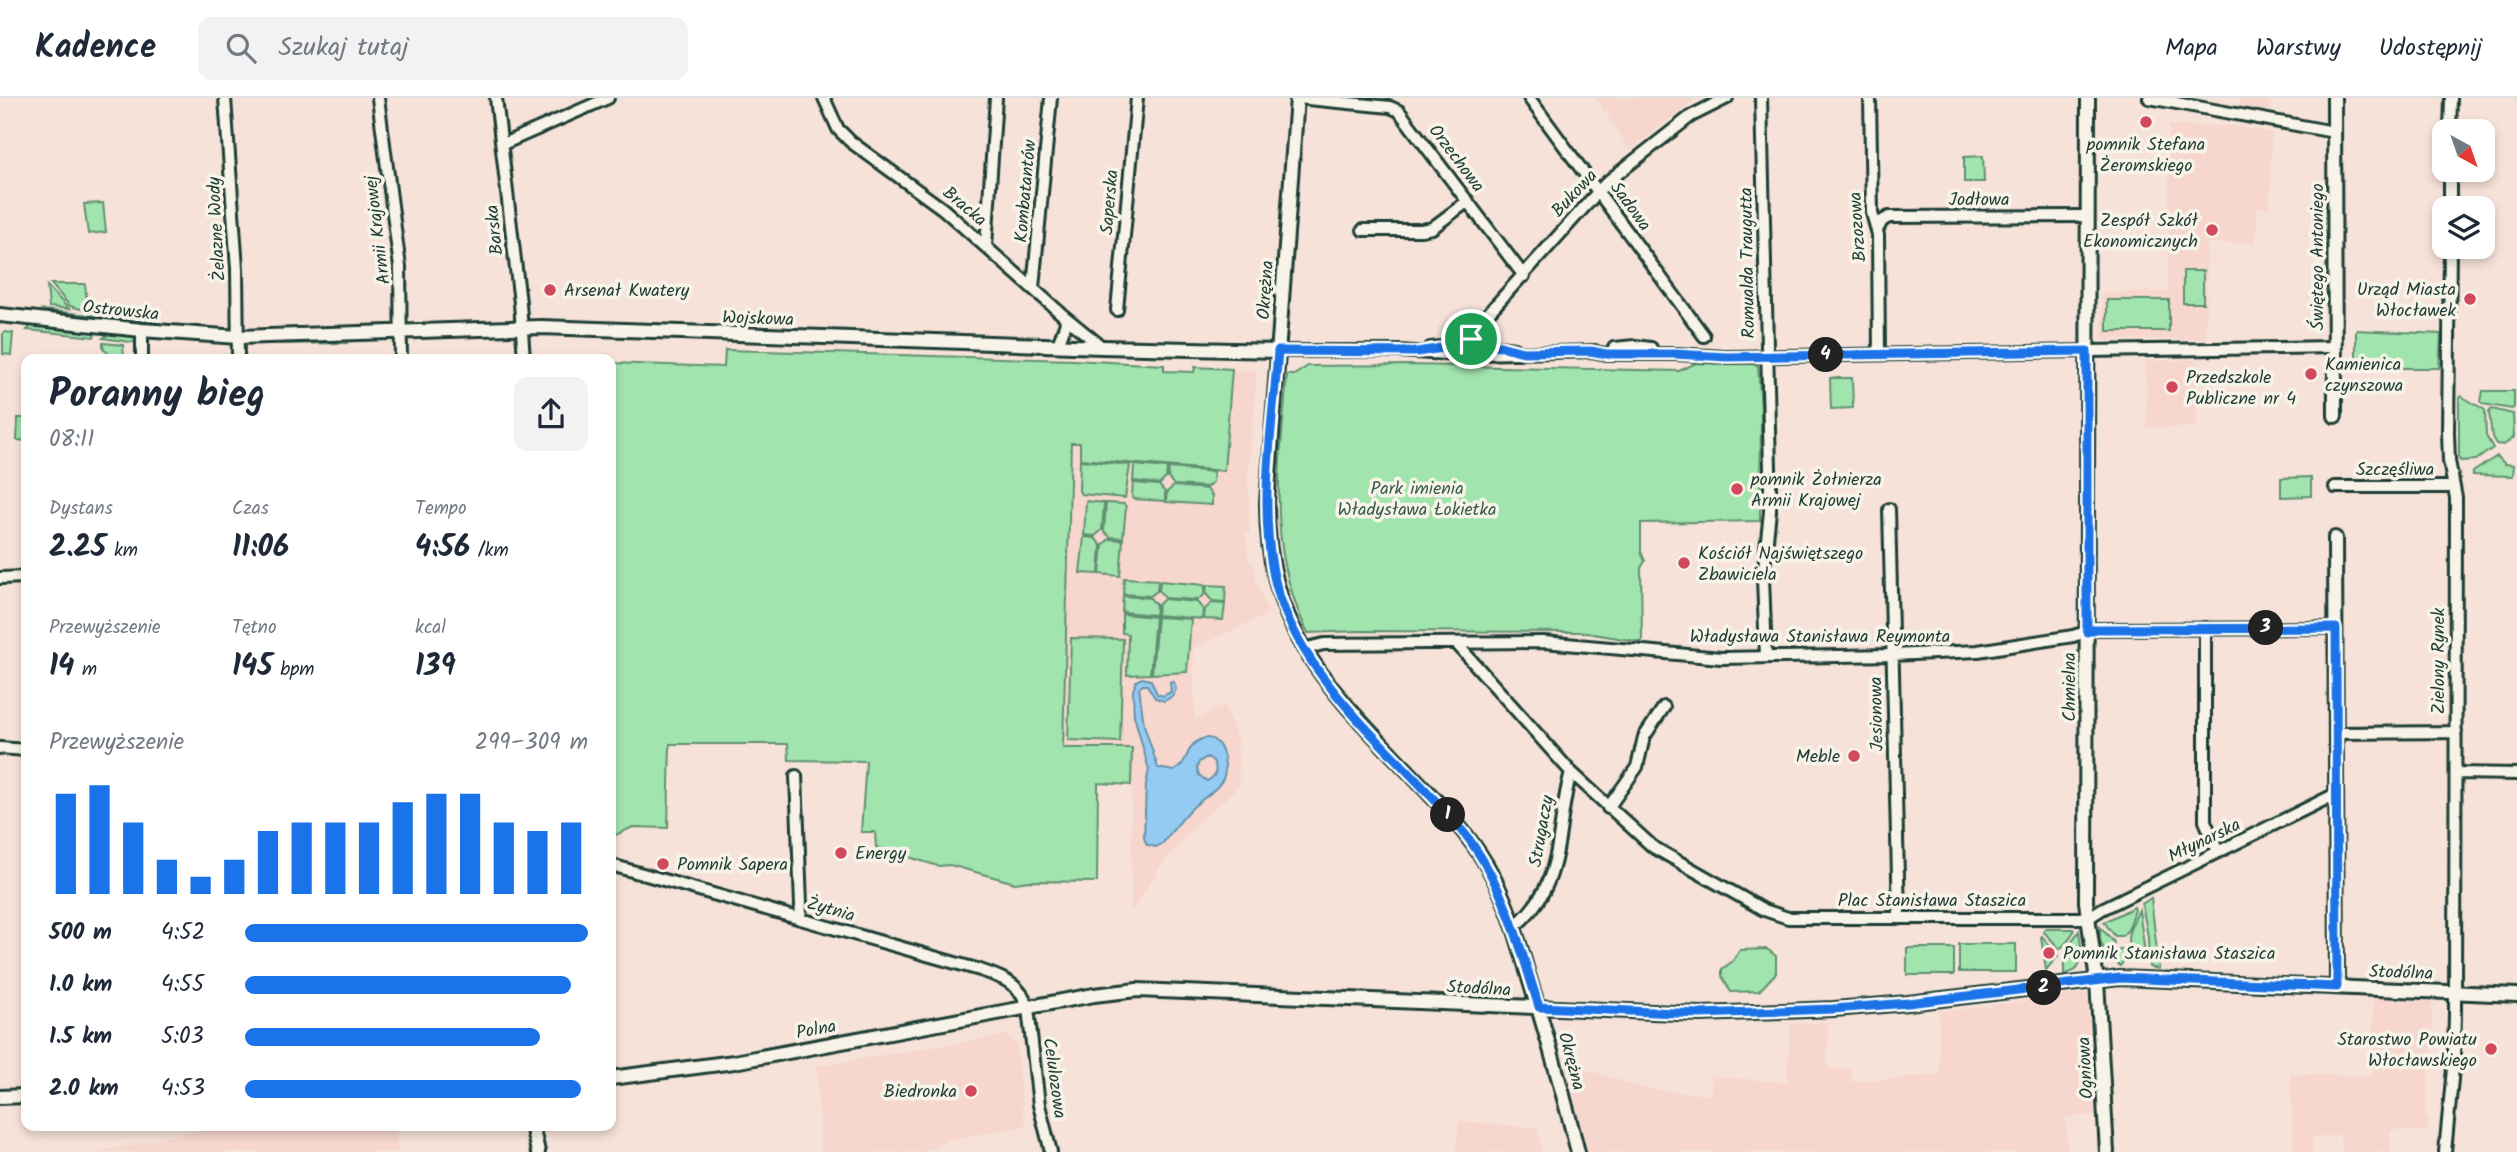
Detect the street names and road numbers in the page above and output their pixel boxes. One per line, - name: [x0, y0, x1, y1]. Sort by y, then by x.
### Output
- street label: Orzechowa: [1420, 118, 1491, 199]
- street label: Kombatantów: [1008, 138, 1046, 244]
- street label: Bukowa: [1545, 163, 1605, 225]
- street label: Saperska: [1093, 168, 1128, 236]
- street label: Armii Krajowej: [357, 172, 400, 286]
- street label: Żelazne Wody: [200, 175, 235, 282]
- street label: Sadowa: [1602, 176, 1658, 238]
- street label: Bracka: [935, 180, 993, 235]
- street label: Świętego Antoniego: [2304, 183, 2333, 331]
- street label: Jodłowa: [1949, 186, 2009, 215]
- street label: Romualda Traugutta: [1733, 187, 1764, 339]
- street label: Brzozowa: [1842, 191, 1875, 263]
- street label: Barska: [478, 203, 513, 256]
- street label: Okrężna: [1250, 260, 1283, 321]
- street label: Ostrowska: [81, 293, 160, 330]
- street label: Wojskowa: [722, 304, 794, 335]
- street label: Szczęśliwa: [2356, 456, 2434, 485]
- street label: Zielony Rynek: [2425, 607, 2454, 714]
- street label: Władysława Stanisława Reymonta: [1690, 623, 1950, 652]
- street label: Chmielna: [2056, 652, 2085, 722]
- street label: Jesionowa: [1862, 676, 1893, 752]
- street label: Strugaczy: [1522, 792, 1563, 869]
- street label: Młynarska: [2163, 811, 2246, 871]
- street label: Plac Stanisława Staszica: [1838, 887, 2026, 916]
- street label: Żytnia: [803, 890, 858, 931]
- street label: Stodólna: [2368, 958, 2434, 989]
- street label: Stodólna: [1446, 973, 1512, 1006]
- street label: Polna: [794, 1013, 839, 1048]
- street label: Okrężna: [1549, 1029, 1592, 1094]
- street label: Celulozowa: [1034, 1036, 1074, 1120]
- street label: Ogniowa: [2070, 1036, 2103, 1100]

